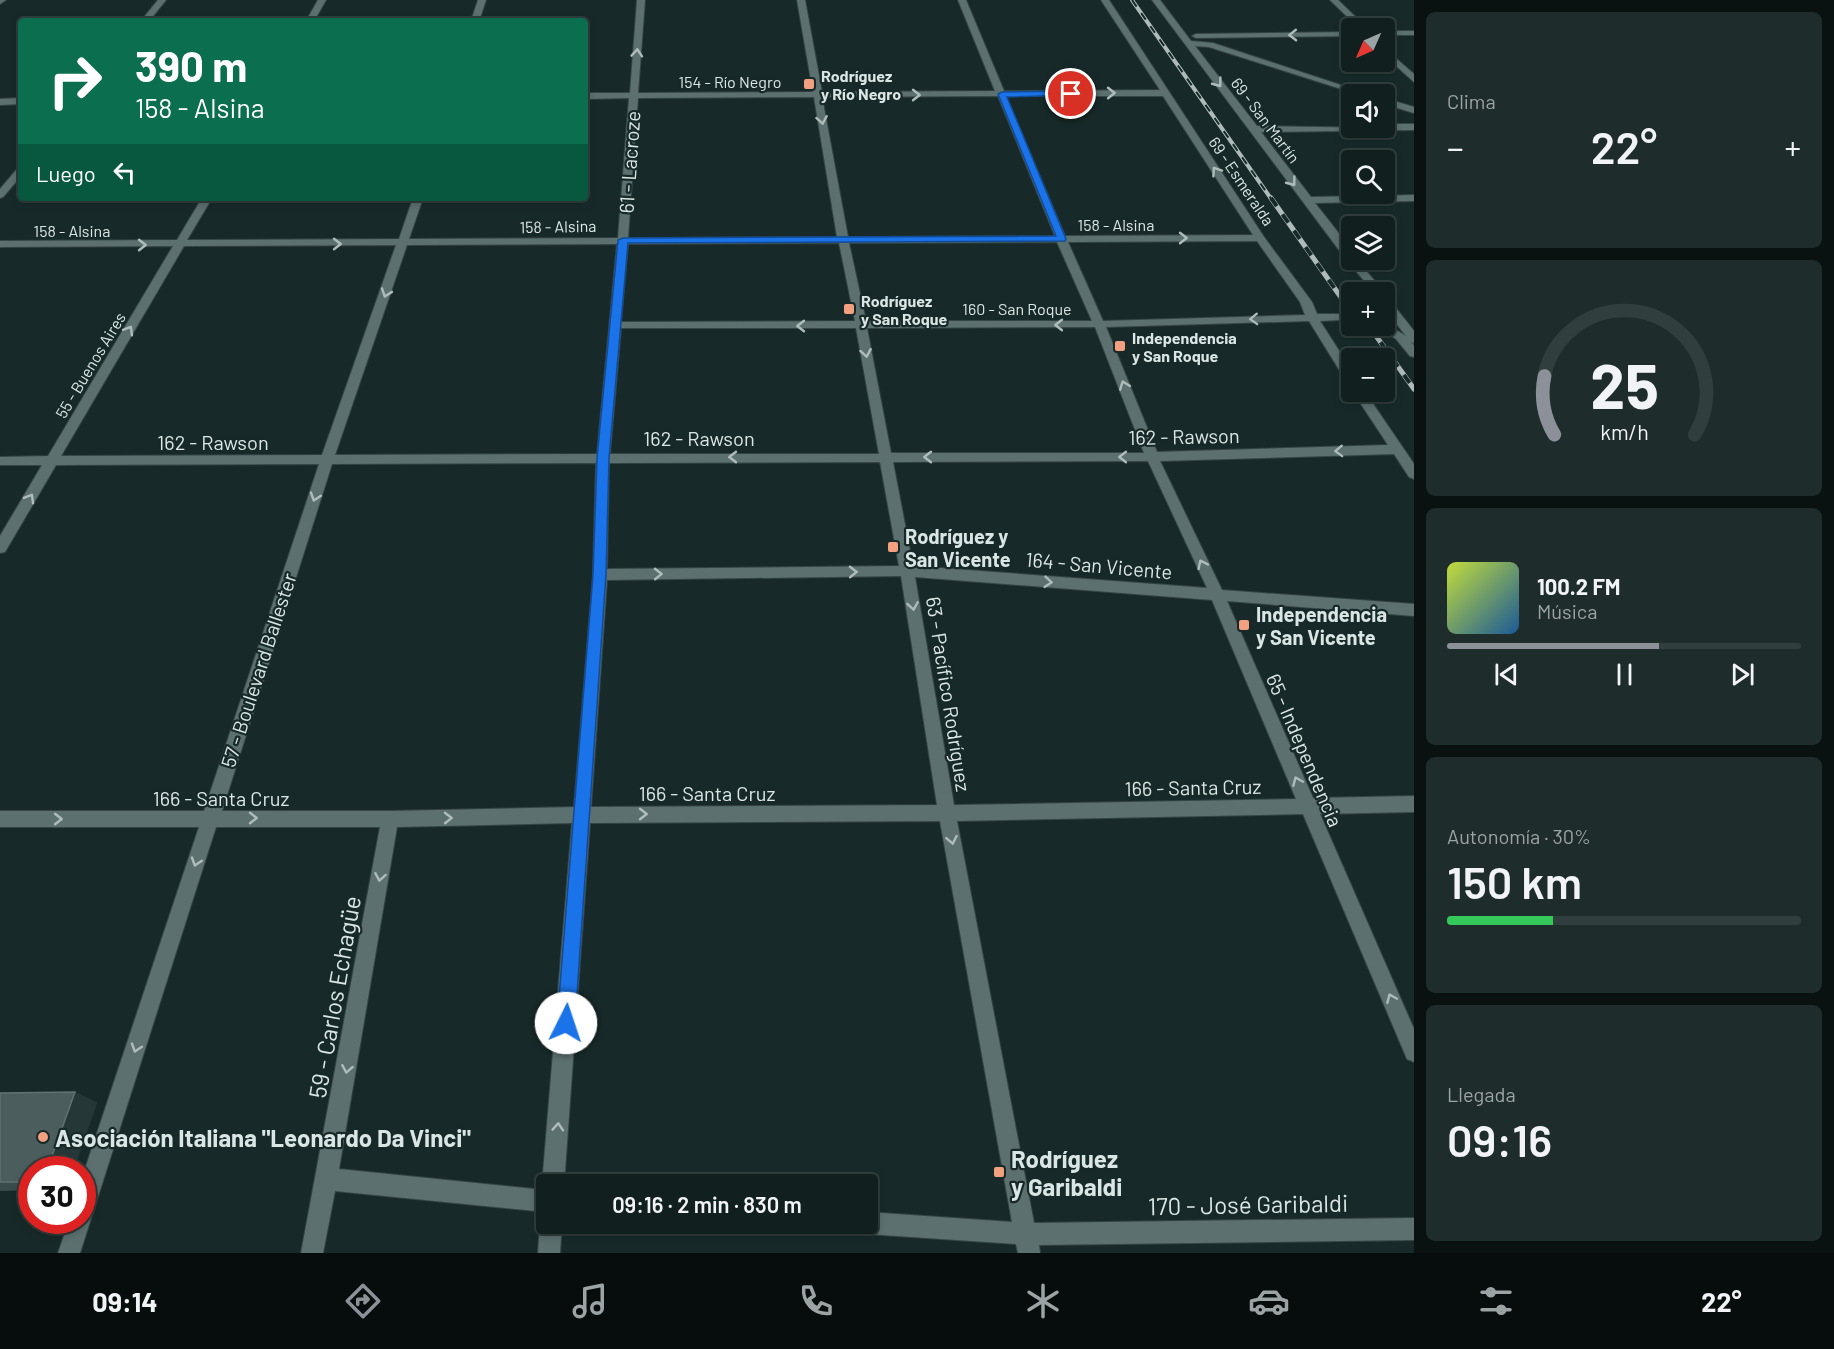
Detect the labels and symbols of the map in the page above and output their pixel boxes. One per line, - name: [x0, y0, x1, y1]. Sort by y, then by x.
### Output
- north arrow: [1341, 18, 1395, 72]
- one-way arrow: [1289, 28, 1298, 41]
- one-way arrow: [631, 48, 644, 57]
- place label: Rodríguez y Río Negro: [821, 66, 901, 103]
- pin: [1045, 68, 1096, 119]
- street label: 154 - Río Negro: [679, 72, 781, 91]
- street label: 69 - San Martín: [1228, 74, 1304, 166]
- one-way arrow: [1211, 76, 1222, 87]
- marker: Rodríguez y Río Negro: [802, 77, 816, 91]
- one-way arrow: [1107, 87, 1116, 99]
- one-way arrow: [912, 89, 921, 101]
- street label: 61 - Lacroze: [613, 110, 645, 214]
- one-way arrow: [816, 115, 828, 124]
- street label: 69 - Esmeralda: [1205, 133, 1279, 229]
- one-way arrow: [1211, 167, 1223, 177]
- one-way arrow: [1285, 175, 1296, 186]
- street label: 158 - Alsina: [1078, 215, 1154, 234]
- street label: 158 - Alsina: [519, 216, 597, 236]
- street label: 158 - Alsina: [34, 221, 110, 240]
- one-way arrow: [1179, 232, 1188, 244]
- one-way arrow: [333, 238, 342, 250]
- one-way arrow: [138, 239, 147, 251]
- one-way arrow: [380, 287, 393, 298]
- place label: Rodríguez y San Roque: [861, 291, 948, 328]
- street label: 160 - San Roque: [962, 299, 1072, 318]
- marker: Rodríguez y San Roque: [842, 302, 856, 316]
- street label: 55 - Buenos Aires: [51, 309, 129, 421]
- one-way arrow: [1249, 313, 1258, 326]
- one-way arrow: [1054, 318, 1063, 331]
- one-way arrow: [796, 320, 805, 332]
- one-way arrow: [122, 326, 134, 336]
- place label: Independencia y San Roque: [1132, 328, 1237, 365]
- marker: Independencia y San Roque: [1113, 339, 1127, 353]
- one-way arrow: [859, 347, 872, 357]
- one-way arrow: [1119, 380, 1131, 391]
- street label: 162 - Rawson: [1128, 423, 1240, 449]
- street label: 162 - Rawson: [643, 426, 755, 450]
- street label: 162 - Rawson: [157, 430, 269, 454]
- one-way arrow: [1335, 445, 1344, 457]
- one-way arrow: [729, 451, 738, 463]
- one-way arrow: [924, 451, 933, 463]
- one-way arrow: [1119, 451, 1128, 463]
- one-way arrow: [310, 491, 322, 502]
- one-way arrow: [22, 494, 34, 504]
- place label: Rodríguez y San Vicente: [905, 524, 1011, 571]
- marker: Rodríguez y San Vicente: [886, 540, 900, 554]
- street label: 164 - San Vicente: [1025, 547, 1173, 583]
- one-way arrow: [1197, 559, 1209, 570]
- one-way arrow: [849, 566, 858, 578]
- one-way arrow: [654, 568, 663, 580]
- street label: 57 - Boulevard Ballester: [215, 570, 301, 770]
- one-way arrow: [1043, 575, 1052, 588]
- street label: 63 - Pacífico Rodríguez: [922, 595, 976, 793]
- one-way arrow: [906, 602, 918, 611]
- place label: Independencia y San Vicente: [1256, 602, 1387, 649]
- marker: Independencia y San Vicente: [1237, 618, 1251, 632]
- street label: 65 - Independencia: [1262, 670, 1348, 830]
- street label: 166 - Santa Cruz: [1124, 774, 1262, 800]
- one-way arrow: [1292, 776, 1304, 787]
- street label: 166 - Santa Cruz: [639, 781, 775, 805]
- street label: 166 - Santa Cruz: [153, 786, 289, 810]
- one-way arrow: [639, 808, 648, 820]
- one-way arrow: [249, 812, 258, 824]
- one-way arrow: [444, 812, 453, 824]
- one-way arrow: [54, 813, 63, 825]
- one-way arrow: [945, 835, 958, 845]
- one-way arrow: [190, 856, 203, 867]
- one-way arrow: [375, 872, 387, 882]
- street label: 59 - Carlos Echagüe: [302, 894, 366, 1100]
- position arrow: [534, 991, 598, 1055]
- one-way arrow: [1386, 994, 1398, 1005]
- one-way arrow: [131, 1042, 143, 1053]
- one-way arrow: [341, 1064, 354, 1074]
- one-way arrow: [551, 1122, 564, 1131]
- place label: Asociación Italiana "Leonardo Da Vinci": [55, 1123, 471, 1152]
- marker: Asociación Italiana "Leonardo Da Vinci": [36, 1130, 50, 1144]
- place label: Rodríguez y Garibaldi: [1011, 1144, 1122, 1201]
- speed limit sign: 30: [18, 1156, 96, 1234]
- marker: Rodríguez y Garibaldi: [992, 1165, 1006, 1179]
- street label: 170 - José Garibaldi: [1148, 1188, 1348, 1220]

